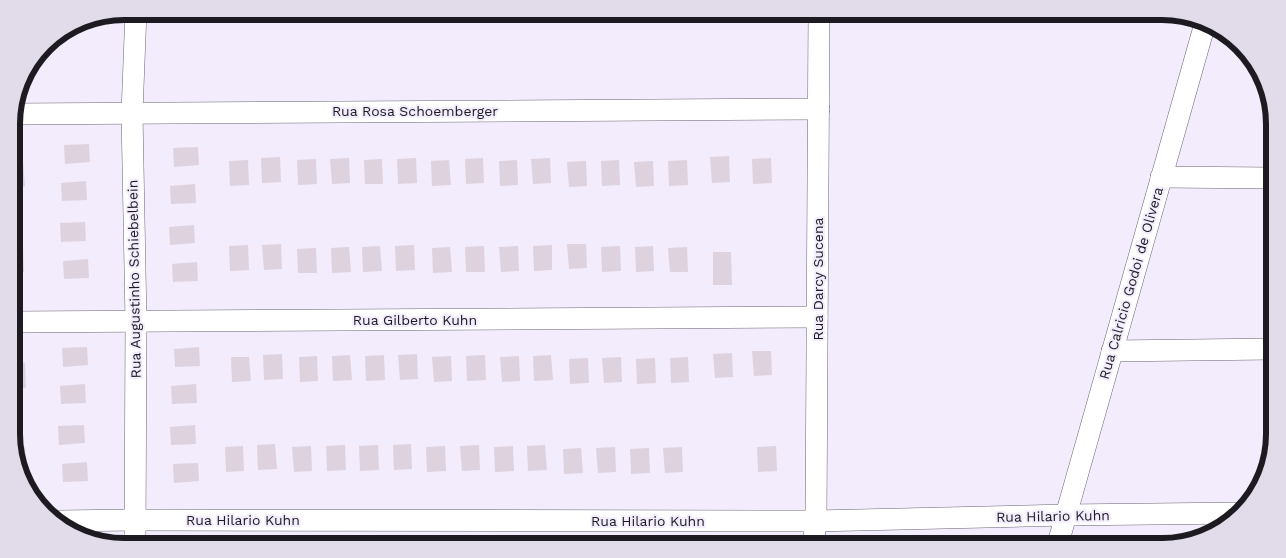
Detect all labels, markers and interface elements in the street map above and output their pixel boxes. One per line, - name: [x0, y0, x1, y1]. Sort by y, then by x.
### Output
- street label: Rua Rosa Schoemberger: [332, 103, 498, 119]
- street label: Rua Augustinho Schiebelbein: [124, 180, 144, 378]
- street label: Rua Calricio Godoi de Olivera: [1096, 185, 1166, 381]
- street label: Rua Darcy Sucena: [810, 217, 826, 340]
- street label: Rua Gilberto Kuhn: [353, 312, 477, 328]
- street label: Rua Hilario Kuhn: [996, 507, 1110, 525]
- street label: Rua Hilario Kuhn: [186, 512, 300, 528]
- street label: Rua Hilario Kuhn: [591, 513, 705, 529]

